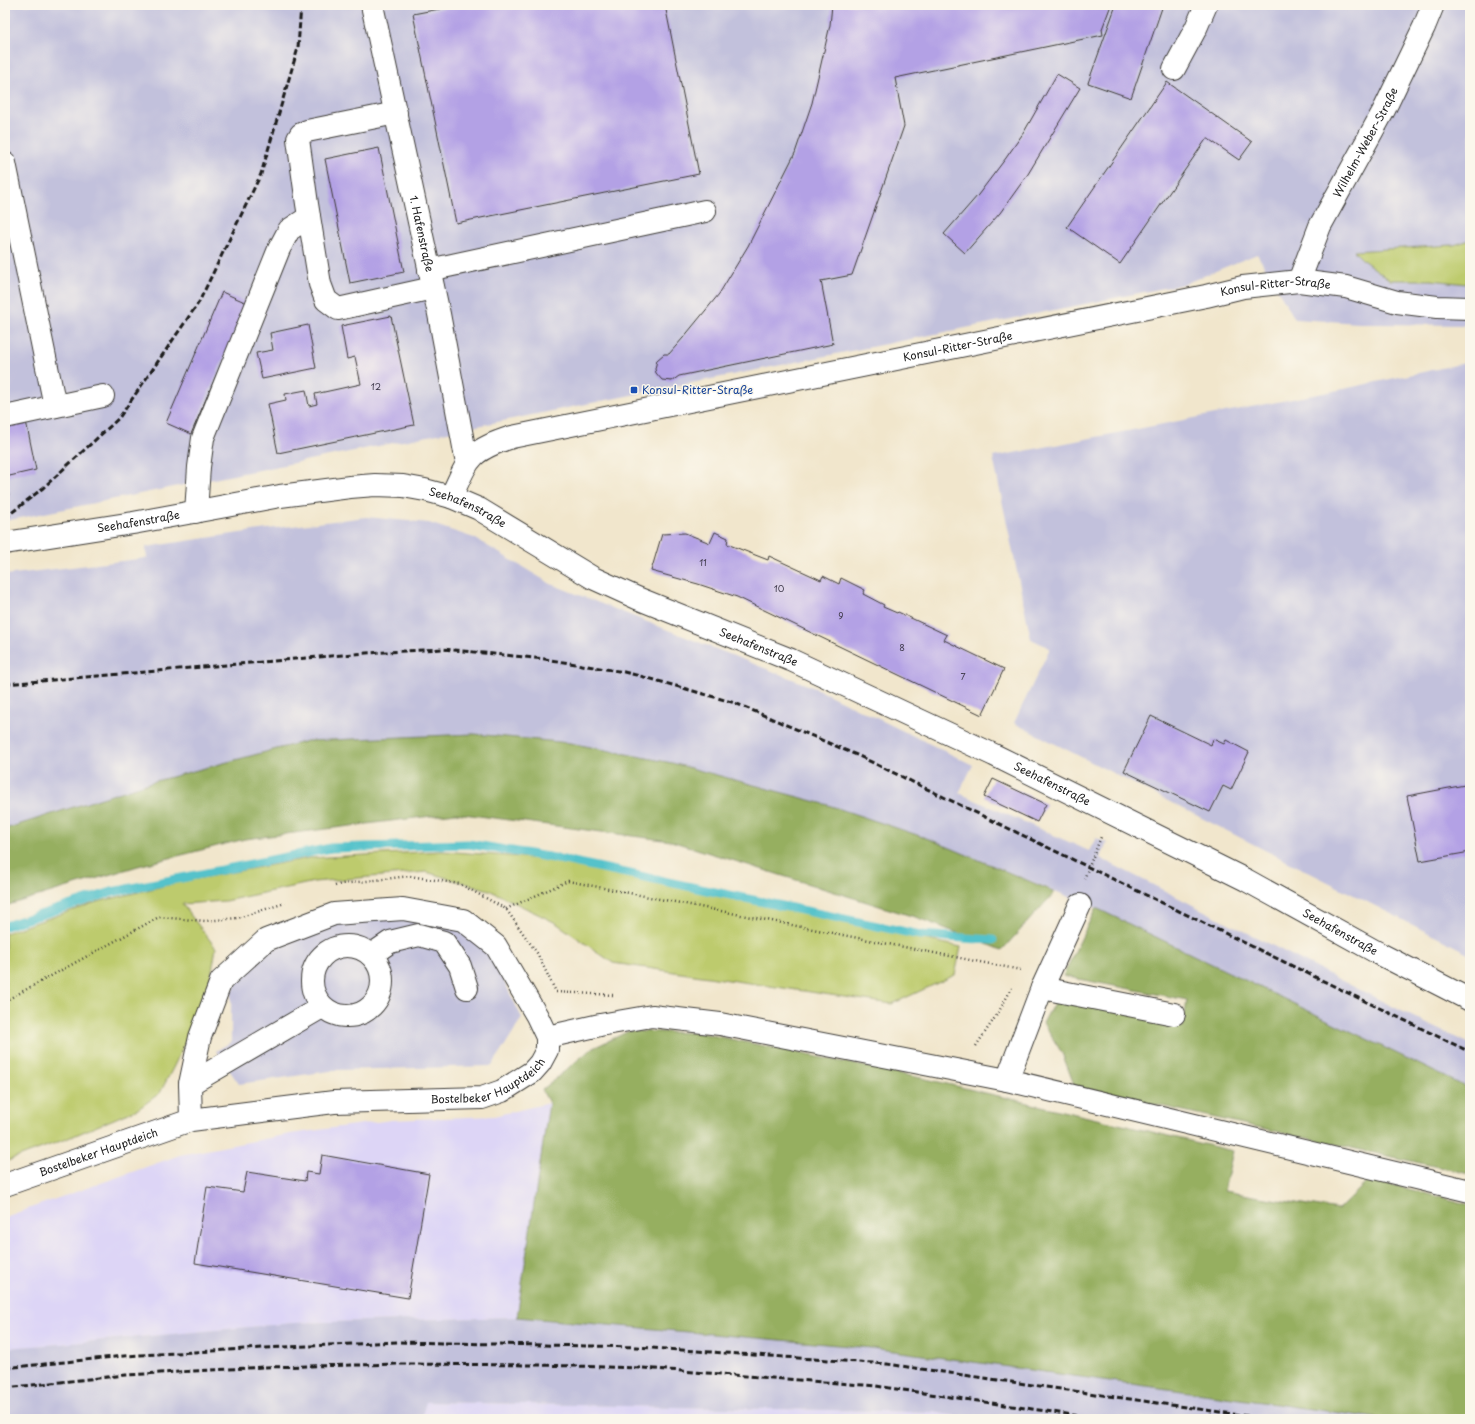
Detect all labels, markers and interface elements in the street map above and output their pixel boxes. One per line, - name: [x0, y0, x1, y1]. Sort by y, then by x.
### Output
- street label: Wilhelm-Weber-Straße: [1328, 84, 1402, 201]
- street label: 1. Hafenstraße: [406, 194, 439, 273]
- street label: Konsul-Ritter-Straße: [1218, 272, 1332, 300]
- street label: Konsul-Ritter-Straße: [901, 327, 1014, 365]
- house number: 12: [371, 379, 381, 393]
- place label: Konsul-Ritter-Straße: [642, 381, 753, 398]
- marker: Konsul-Ritter-Straße: [629, 385, 639, 395]
- street label: Seehafenstraße: [427, 482, 510, 532]
- street label: Seehafenstraße: [96, 506, 181, 537]
- house number: 11: [699, 555, 707, 569]
- house number: 10: [774, 581, 785, 595]
- house number: 9: [838, 608, 844, 622]
- street label: Seehafenstraße: [717, 623, 801, 670]
- house number: 8: [899, 640, 905, 654]
- house number: 7: [960, 669, 966, 683]
- street label: Seehafenstraße: [1011, 757, 1094, 810]
- street label: Seehafenstraße: [1300, 904, 1381, 959]
- street label: Bostelbeker Hauptdeich: [430, 1055, 549, 1107]
- street label: Bostelbeker Hauptdeich: [37, 1123, 160, 1180]

